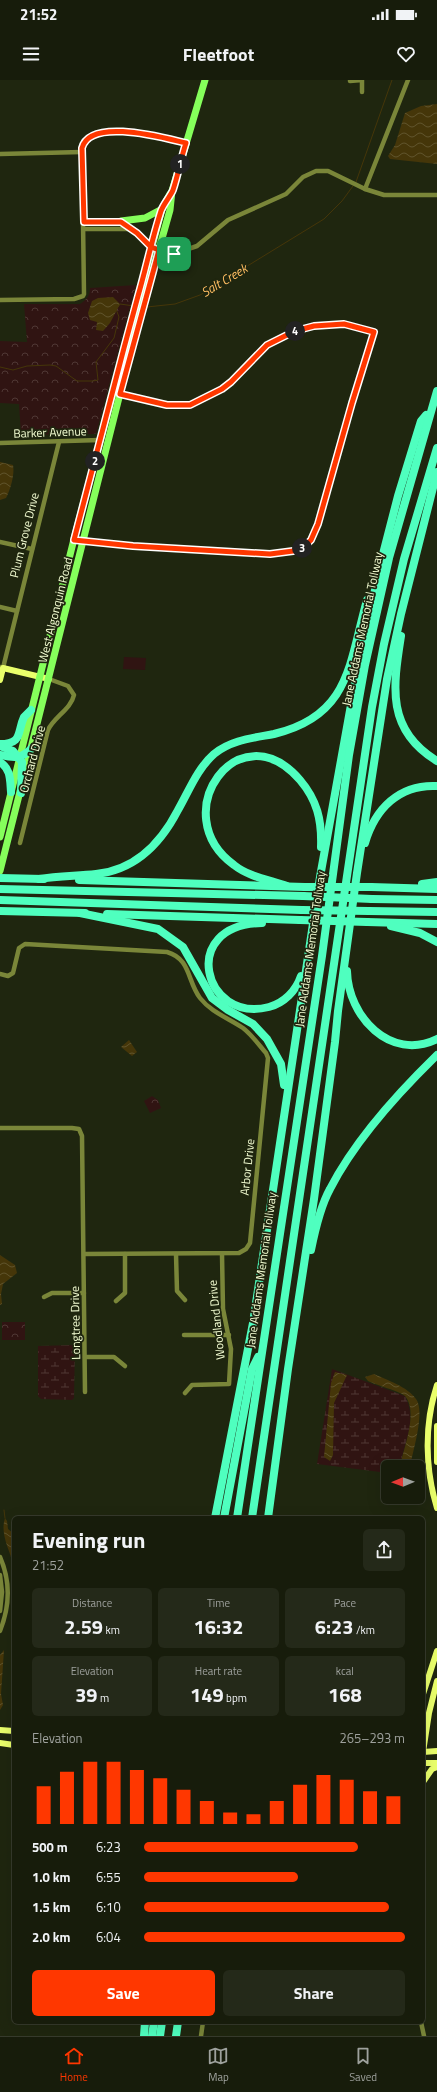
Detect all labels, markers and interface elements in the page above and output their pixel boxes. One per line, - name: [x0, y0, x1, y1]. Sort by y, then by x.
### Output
- text: 21:52: [20, 3, 57, 26]
- text: Fleetfoot: [183, 41, 254, 68]
- icon: menu: [20, 43, 42, 65]
- icon: heart: [395, 43, 417, 65]
- pin: 1: [170, 154, 190, 174]
- text: 1: [177, 156, 183, 172]
- pin: [157, 237, 191, 271]
- icon: arrive: [163, 243, 185, 265]
- water label: Salt Creek: [197, 257, 253, 302]
- pin: 4: [285, 321, 305, 341]
- text: 4: [292, 323, 298, 339]
- street label: Barker Avenue: [13, 421, 87, 443]
- pin: 2: [85, 451, 105, 471]
- text: 2: [92, 453, 98, 469]
- street label: Plum Grove Drive: [4, 490, 44, 580]
- pin: 3: [292, 538, 312, 558]
- text: 3: [299, 540, 305, 556]
- street label: Jane Addams Memorial Tollway: [336, 550, 388, 708]
- street label: West Algonquin Road: [33, 555, 77, 665]
- street label: Orchard Drive: [14, 723, 50, 795]
- street label: Jane Addams Memorial Tollway: [290, 870, 330, 1028]
- street label: Arbor Drive: [235, 1138, 259, 1196]
- street label: Jane Addams Memorial Tollway: [241, 1191, 281, 1349]
- street label: Woodland Drive: [202, 1279, 230, 1361]
- street label: Longtree Drive: [65, 1286, 85, 1360]
- north arrow: [381, 1460, 425, 1504]
- map controls: [381, 1460, 425, 1504]
- text: Evening run: [32, 1523, 145, 1557]
- button: share: [363, 1529, 405, 1571]
- text: 21:52: [32, 1555, 64, 1575]
- text: Distance: [72, 1595, 112, 1611]
- text: Time: [207, 1595, 230, 1611]
- text: Pace: [334, 1595, 356, 1611]
- text: 2.59: [64, 1611, 103, 1642]
- text: 16:32: [194, 1611, 243, 1642]
- text: 6:23: [315, 1611, 353, 1642]
- text: km: [103, 1622, 120, 1638]
- text: /km: [353, 1622, 375, 1638]
- text: Elevation: [71, 1663, 114, 1679]
- text: Heart rate: [195, 1663, 242, 1679]
- text: kcal: [336, 1663, 354, 1679]
- text: 39: [75, 1679, 98, 1710]
- text: 149: [190, 1679, 224, 1710]
- text: 168: [328, 1679, 362, 1710]
- text: m: [98, 1690, 109, 1706]
- text: bpm: [224, 1690, 247, 1706]
- text: Elevation: [32, 1728, 83, 1748]
- text: 265–293 m: [339, 1728, 405, 1748]
- text: 500 m: [32, 1837, 68, 1857]
- text: 6:23: [96, 1837, 121, 1857]
- text: 1.0 km: [32, 1867, 70, 1887]
- text: 6:55: [96, 1867, 121, 1887]
- text: 1.5 km: [32, 1897, 70, 1917]
- text: 6:10: [96, 1897, 121, 1917]
- text: 2.0 km: [32, 1927, 70, 1947]
- text: 6:04: [96, 1927, 121, 1947]
- button: Save: [32, 1970, 215, 2016]
- button: Share: [223, 1970, 405, 2016]
- tab: Home: [60, 2045, 88, 2085]
- tab: Map: [207, 2045, 229, 2085]
- tab: Saved: [349, 2045, 377, 2085]

